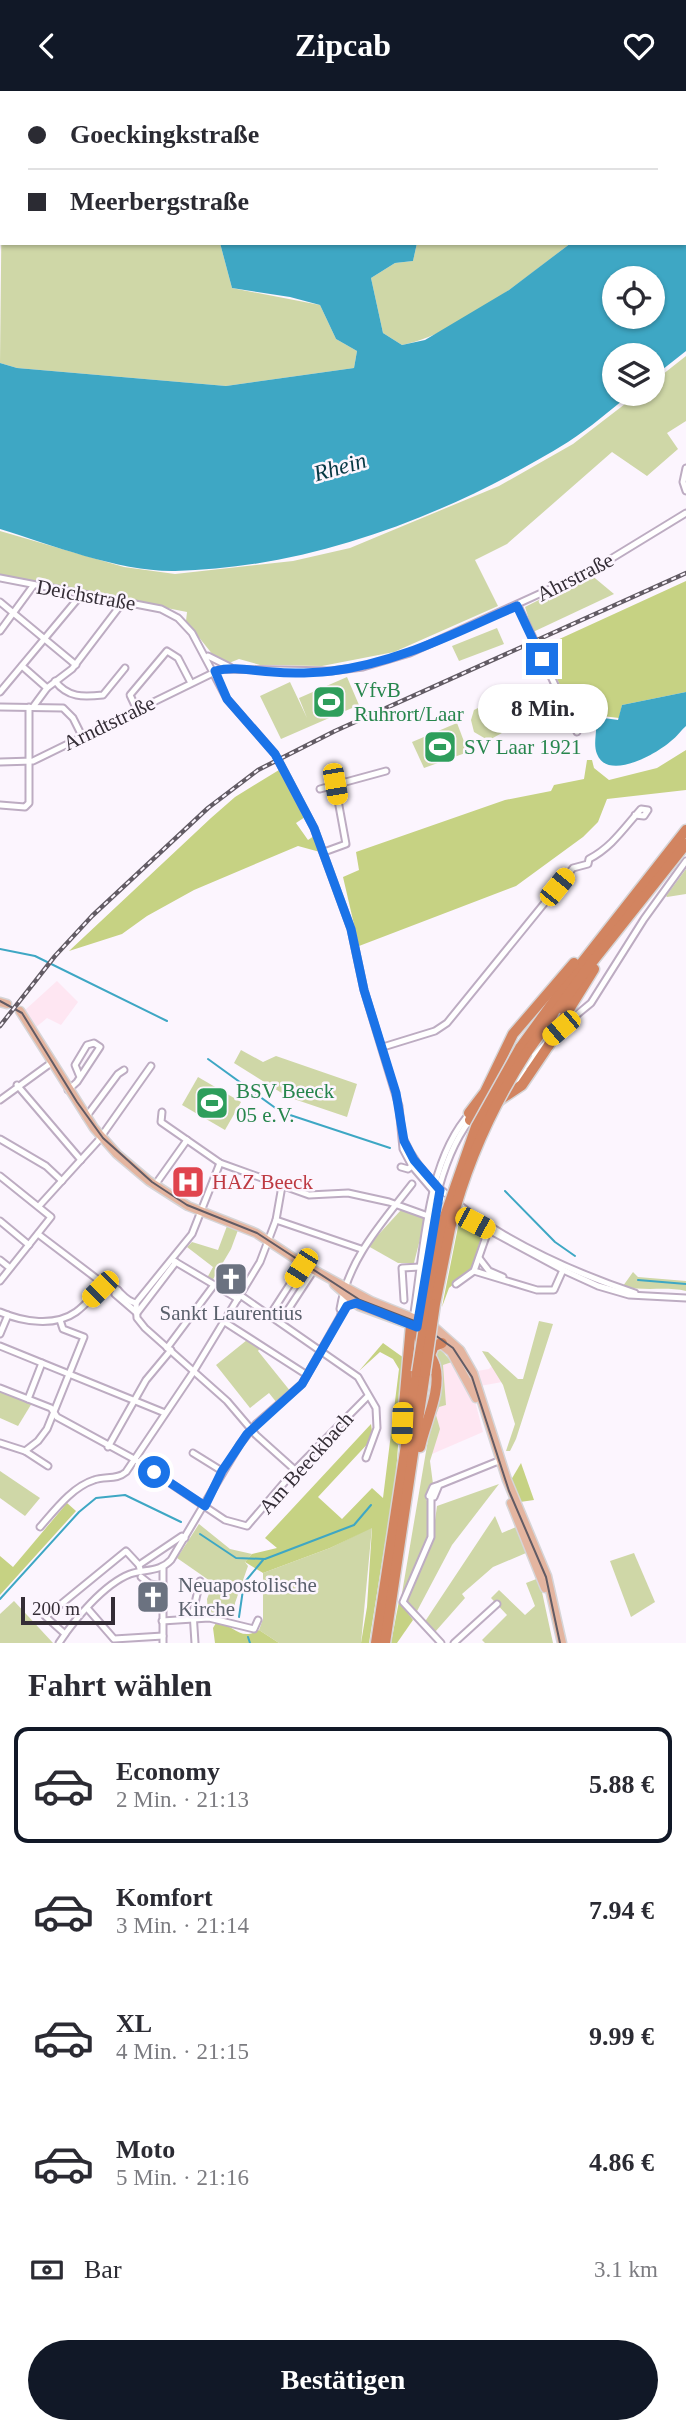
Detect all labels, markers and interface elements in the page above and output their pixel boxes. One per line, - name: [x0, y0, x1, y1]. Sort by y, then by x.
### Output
- icon: back: [28, 27, 66, 65]
- text: Zipcab: [295, 27, 391, 63]
- icon: heart: [620, 27, 658, 65]
- text: Goeckingkstraße: [70, 120, 259, 149]
- text: Meerbergstraße: [70, 187, 249, 216]
- map controls: [602, 266, 665, 406]
- button: locate: [602, 266, 665, 329]
- button: layers: [602, 343, 665, 406]
- water label: Rhein: [310, 448, 369, 487]
- street label: Ahrstraße: [533, 548, 617, 606]
- street label: Deichstraße: [35, 574, 137, 616]
- route end: [526, 643, 558, 675]
- place label: VfvB Ruhrort/Laar: [354, 678, 464, 726]
- sports icon: VfvB Ruhrort/Laar: [310, 683, 348, 721]
- callout: 8 Min.: [477, 683, 607, 733]
- street label: Arndtstraße: [59, 690, 159, 756]
- text: 8 Min.: [511, 696, 575, 721]
- sports icon: SV Laar 1921: [421, 728, 459, 766]
- place label: SV Laar 1921: [464, 735, 581, 759]
- car: [322, 761, 349, 807]
- car: [536, 864, 579, 910]
- car: [539, 1006, 584, 1050]
- place label: BSV Beeck 05 e.V.: [236, 1079, 335, 1127]
- sports icon: BSV Beeck 05 e.V.: [193, 1084, 231, 1122]
- hospital icon: HAZ Beeck: [169, 1163, 207, 1201]
- place label: HAZ Beeck: [212, 1170, 313, 1194]
- car: [452, 1204, 499, 1242]
- car: [281, 1245, 322, 1291]
- church icon: Sankt Laurentius: [212, 1260, 250, 1298]
- car: [78, 1267, 123, 1311]
- place label: Sankt Laurentius: [160, 1301, 302, 1325]
- car: [391, 1402, 414, 1444]
- street label: Am Beeckbach: [254, 1407, 358, 1519]
- route start: [138, 1456, 170, 1488]
- place label: Neuapostolische Kirche: [178, 1573, 317, 1621]
- church icon: Neuapostolische Kirche: [134, 1578, 172, 1616]
- scale bar: [21, 1594, 116, 1626]
- text: 200 m: [32, 1598, 80, 1619]
- text: Fahrt wählen: [28, 1667, 212, 1703]
- icon: car: [32, 1754, 95, 1817]
- text: Economy: [116, 1757, 220, 1786]
- text: 5.88 €: [589, 1770, 654, 1799]
- text: 2 Min. · 21:13: [116, 1787, 249, 1812]
- icon: car: [32, 1880, 95, 1943]
- text: Komfort: [116, 1883, 213, 1912]
- text: 7.94 €: [589, 1896, 654, 1925]
- text: 3 Min. · 21:14: [116, 1913, 249, 1938]
- icon: car: [32, 2006, 95, 2069]
- text: XL: [116, 2009, 152, 2038]
- text: 9.99 €: [589, 2022, 654, 2051]
- text: 4 Min. · 21:15: [116, 2039, 249, 2064]
- icon: car: [32, 2132, 95, 2195]
- text: Moto: [116, 2135, 175, 2164]
- text: 4.86 €: [589, 2148, 654, 2177]
- text: 5 Min. · 21:16: [116, 2165, 249, 2190]
- icon: cash: [28, 2251, 66, 2289]
- text: Bar: [84, 2255, 122, 2284]
- text: 3.1 km: [594, 2257, 658, 2282]
- button: Bestätigen: [28, 2340, 658, 2420]

